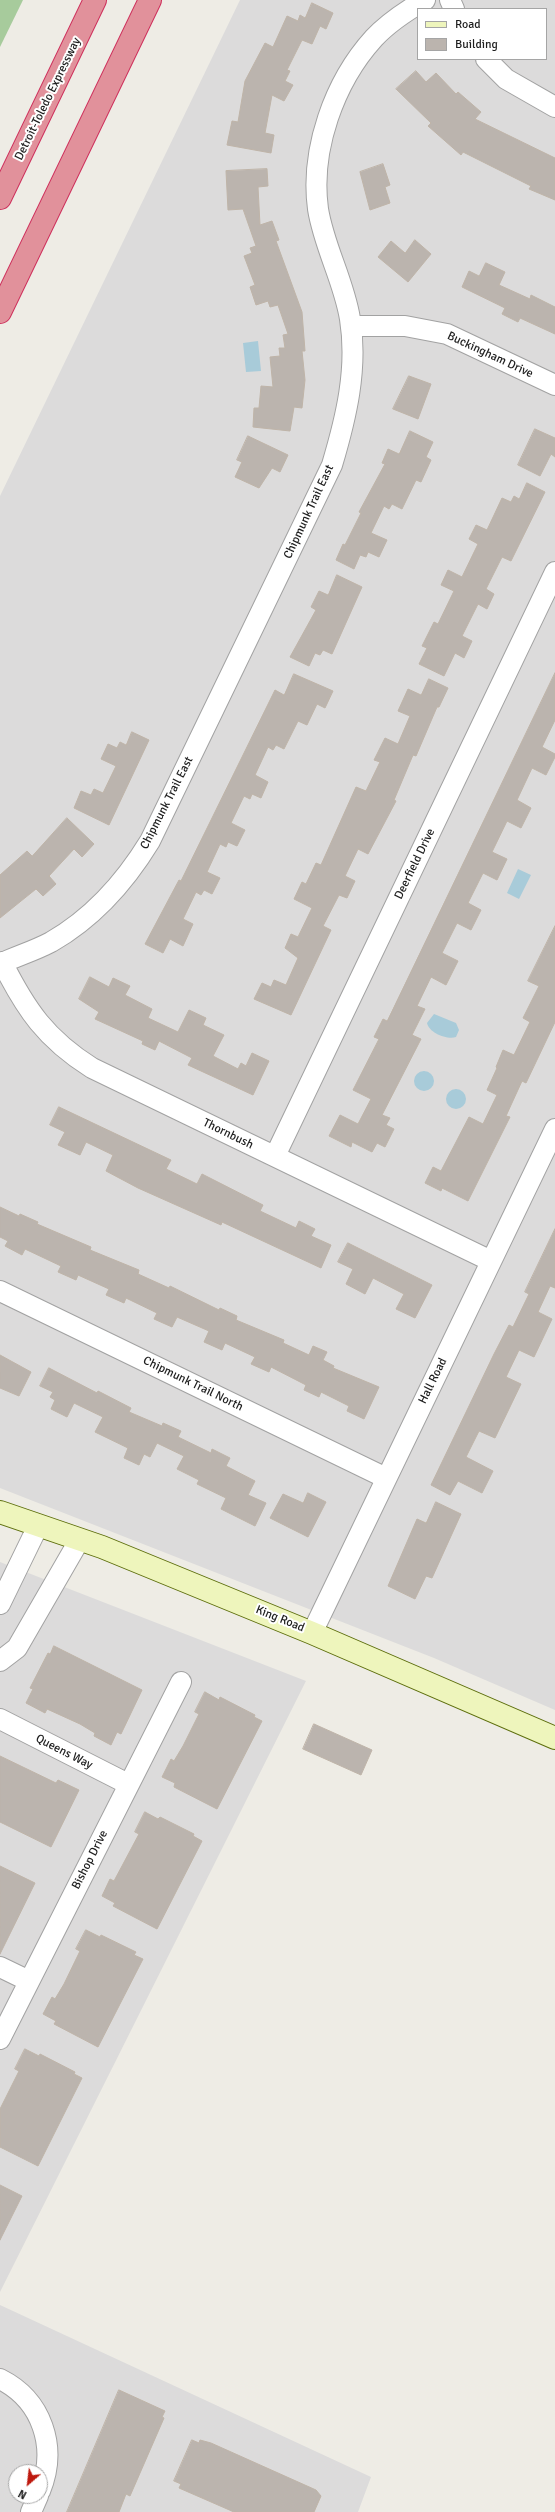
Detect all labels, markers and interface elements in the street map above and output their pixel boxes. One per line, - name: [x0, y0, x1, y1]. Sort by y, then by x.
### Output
- legend: [417, 8, 547, 60]
- text: Road: [455, 17, 481, 32]
- street label: Detroit-Toledo Expressway: [12, 35, 84, 163]
- text: Building: [455, 37, 498, 52]
- street label: Buckingham Drive: [445, 329, 535, 381]
- street label: Chipmunk Trail East: [281, 463, 337, 561]
- street label: Chipmunk Trail East: [137, 754, 197, 852]
- street label: Deerfield Drive: [392, 826, 438, 902]
- street label: Thornbush: [200, 1116, 256, 1152]
- street label: Chipmunk Trail North: [141, 1353, 245, 1415]
- street label: Hall Road: [416, 1356, 450, 1406]
- street label: King Road: [253, 1603, 307, 1635]
- street label: Queens Way: [33, 1731, 95, 1773]
- street label: Bishop Drive: [69, 1828, 111, 1892]
- north arrow: [8, 2464, 48, 2504]
- text: N: [16, 2487, 29, 2502]

